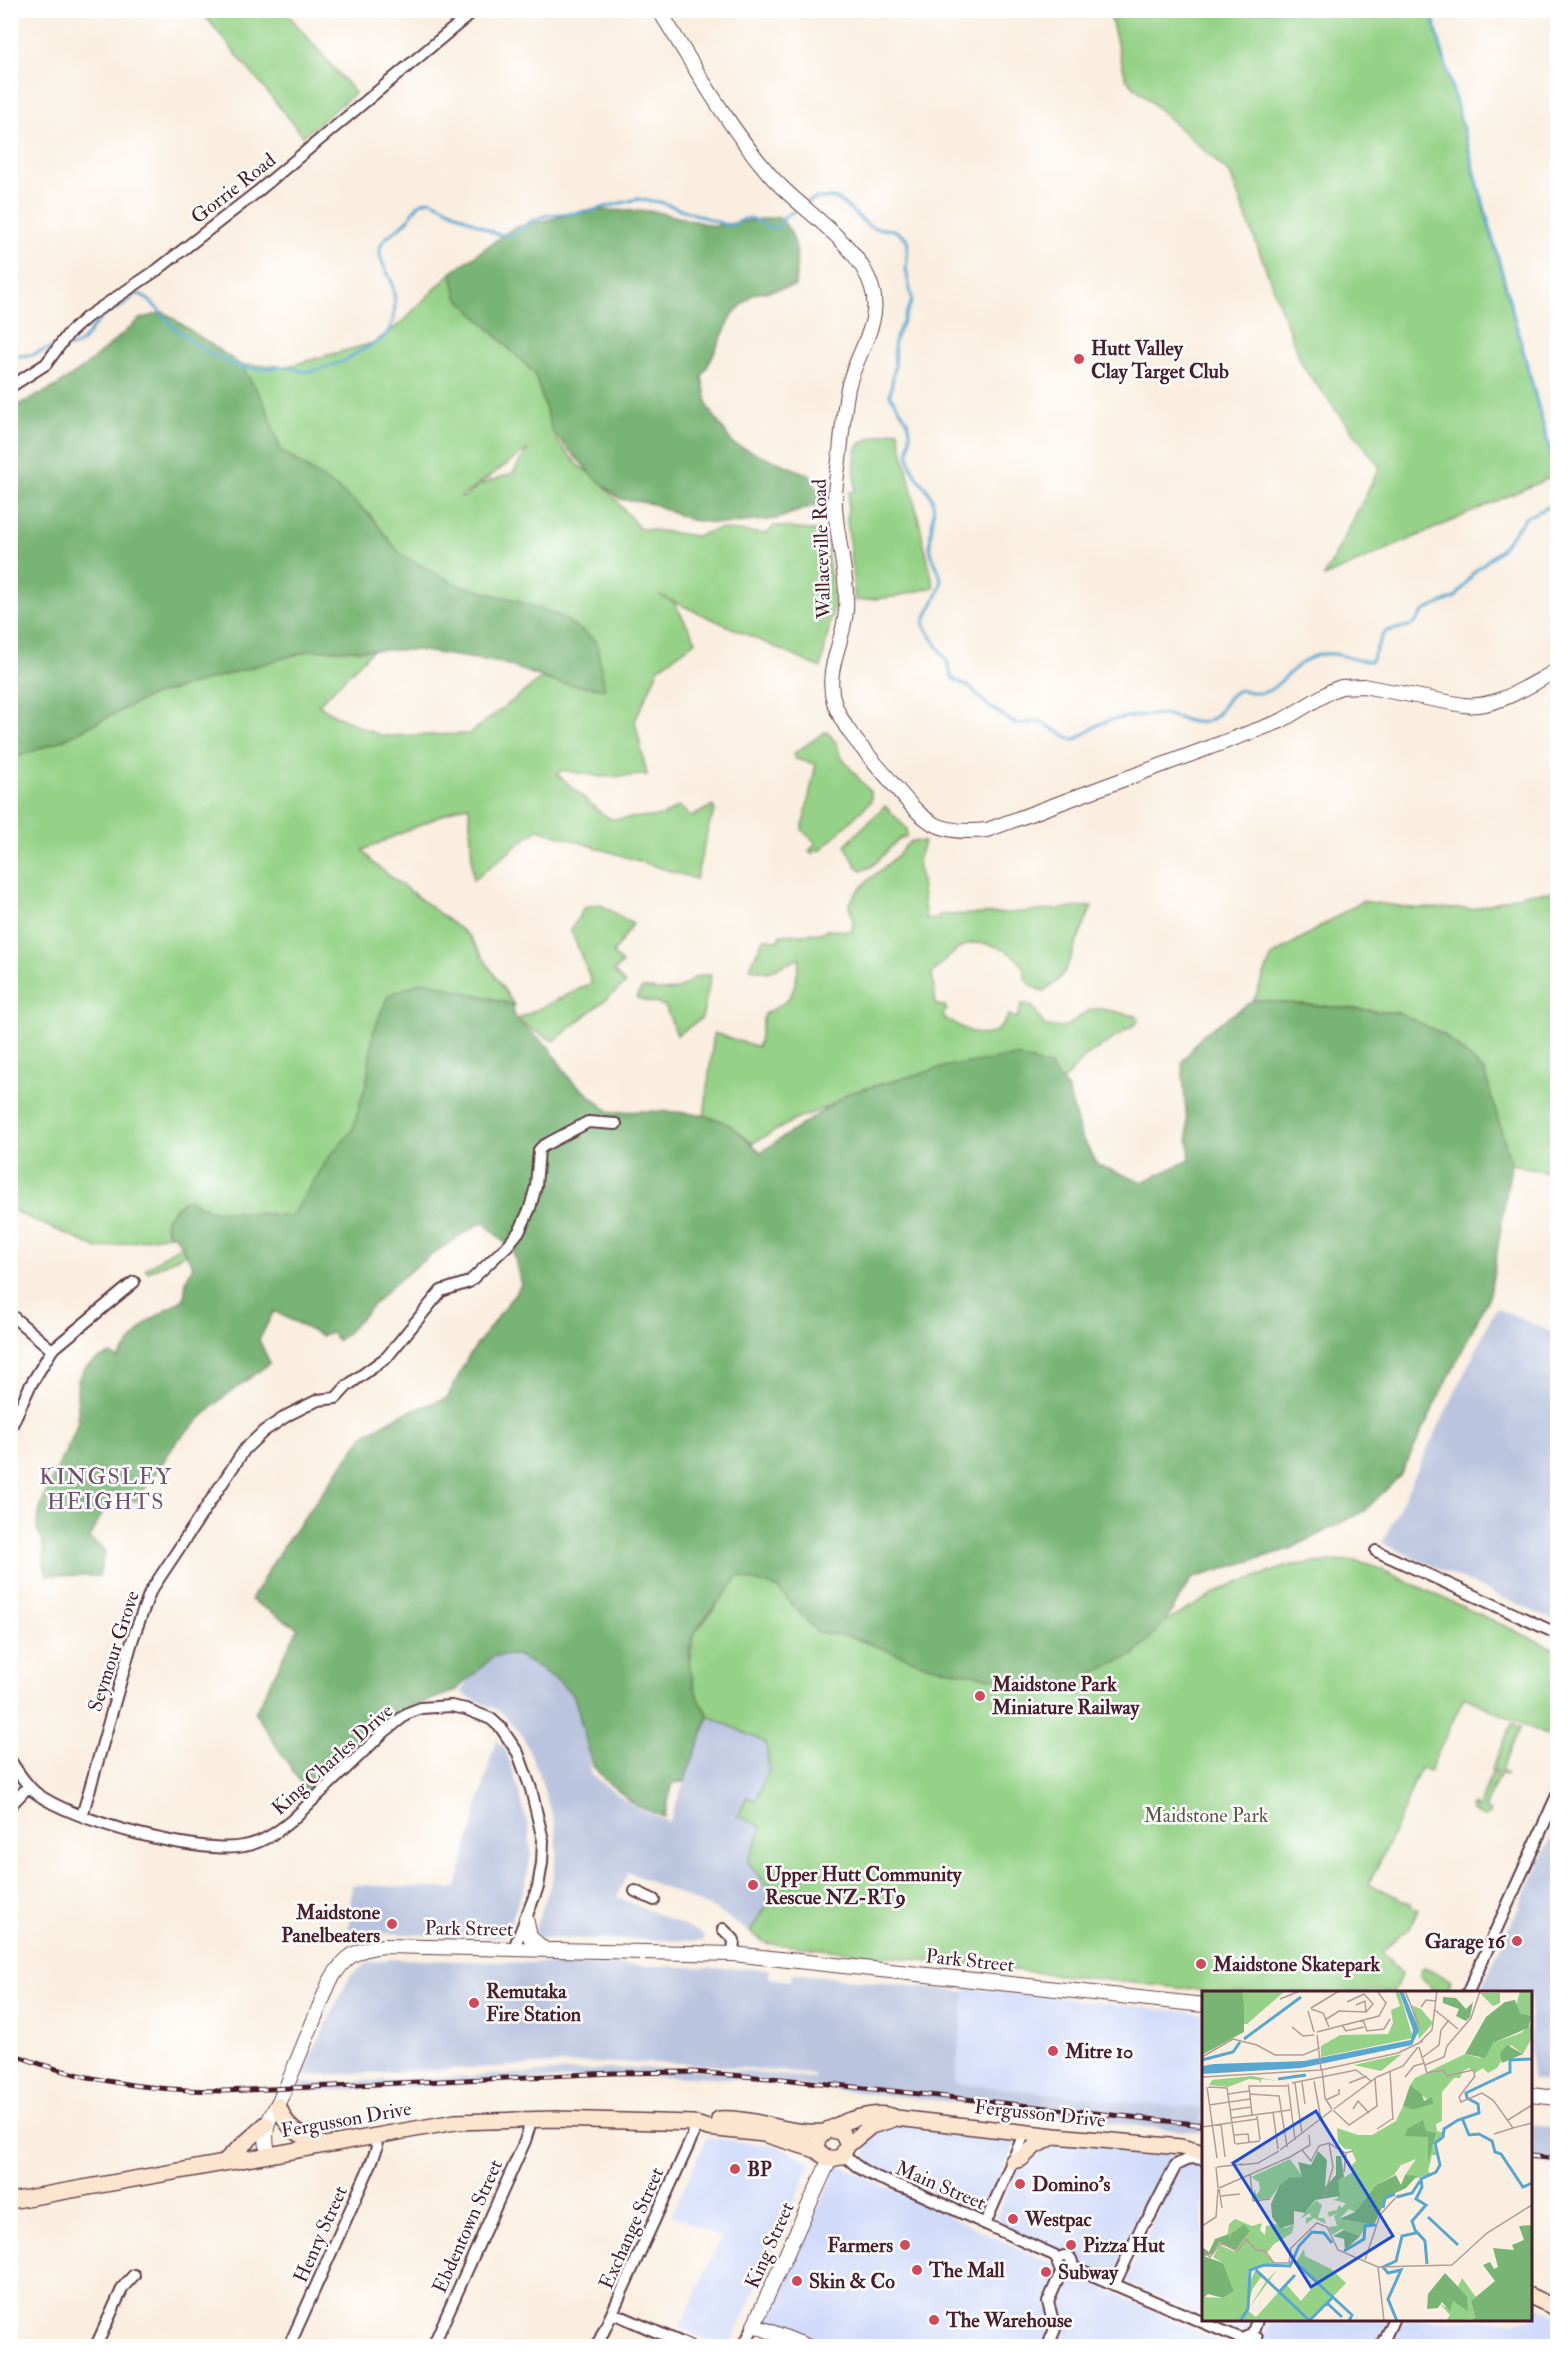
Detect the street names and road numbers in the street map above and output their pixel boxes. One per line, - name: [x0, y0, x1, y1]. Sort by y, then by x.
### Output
- street label: Gorrie Road: [186, 147, 281, 229]
- street label: Wallaceville Road: [807, 478, 836, 620]
- street label: Seymour Grove: [82, 1587, 145, 1715]
- street label: King Charles Drive: [267, 1698, 398, 1820]
- street label: Park Street: [424, 1915, 514, 1942]
- street label: Park Street: [924, 1943, 1016, 1978]
- street label: Fergusson Drive: [973, 2094, 1107, 2133]
- street label: Fergusson Drive: [279, 2096, 413, 2143]
- street label: Ebdentown Street: [427, 2155, 508, 2297]
- street label: Main Street: [892, 2155, 990, 2216]
- street label: Exchange Street: [593, 2163, 670, 2293]
- street label: Henry Street: [288, 2181, 353, 2287]
- street label: King Street: [739, 2198, 800, 2292]

